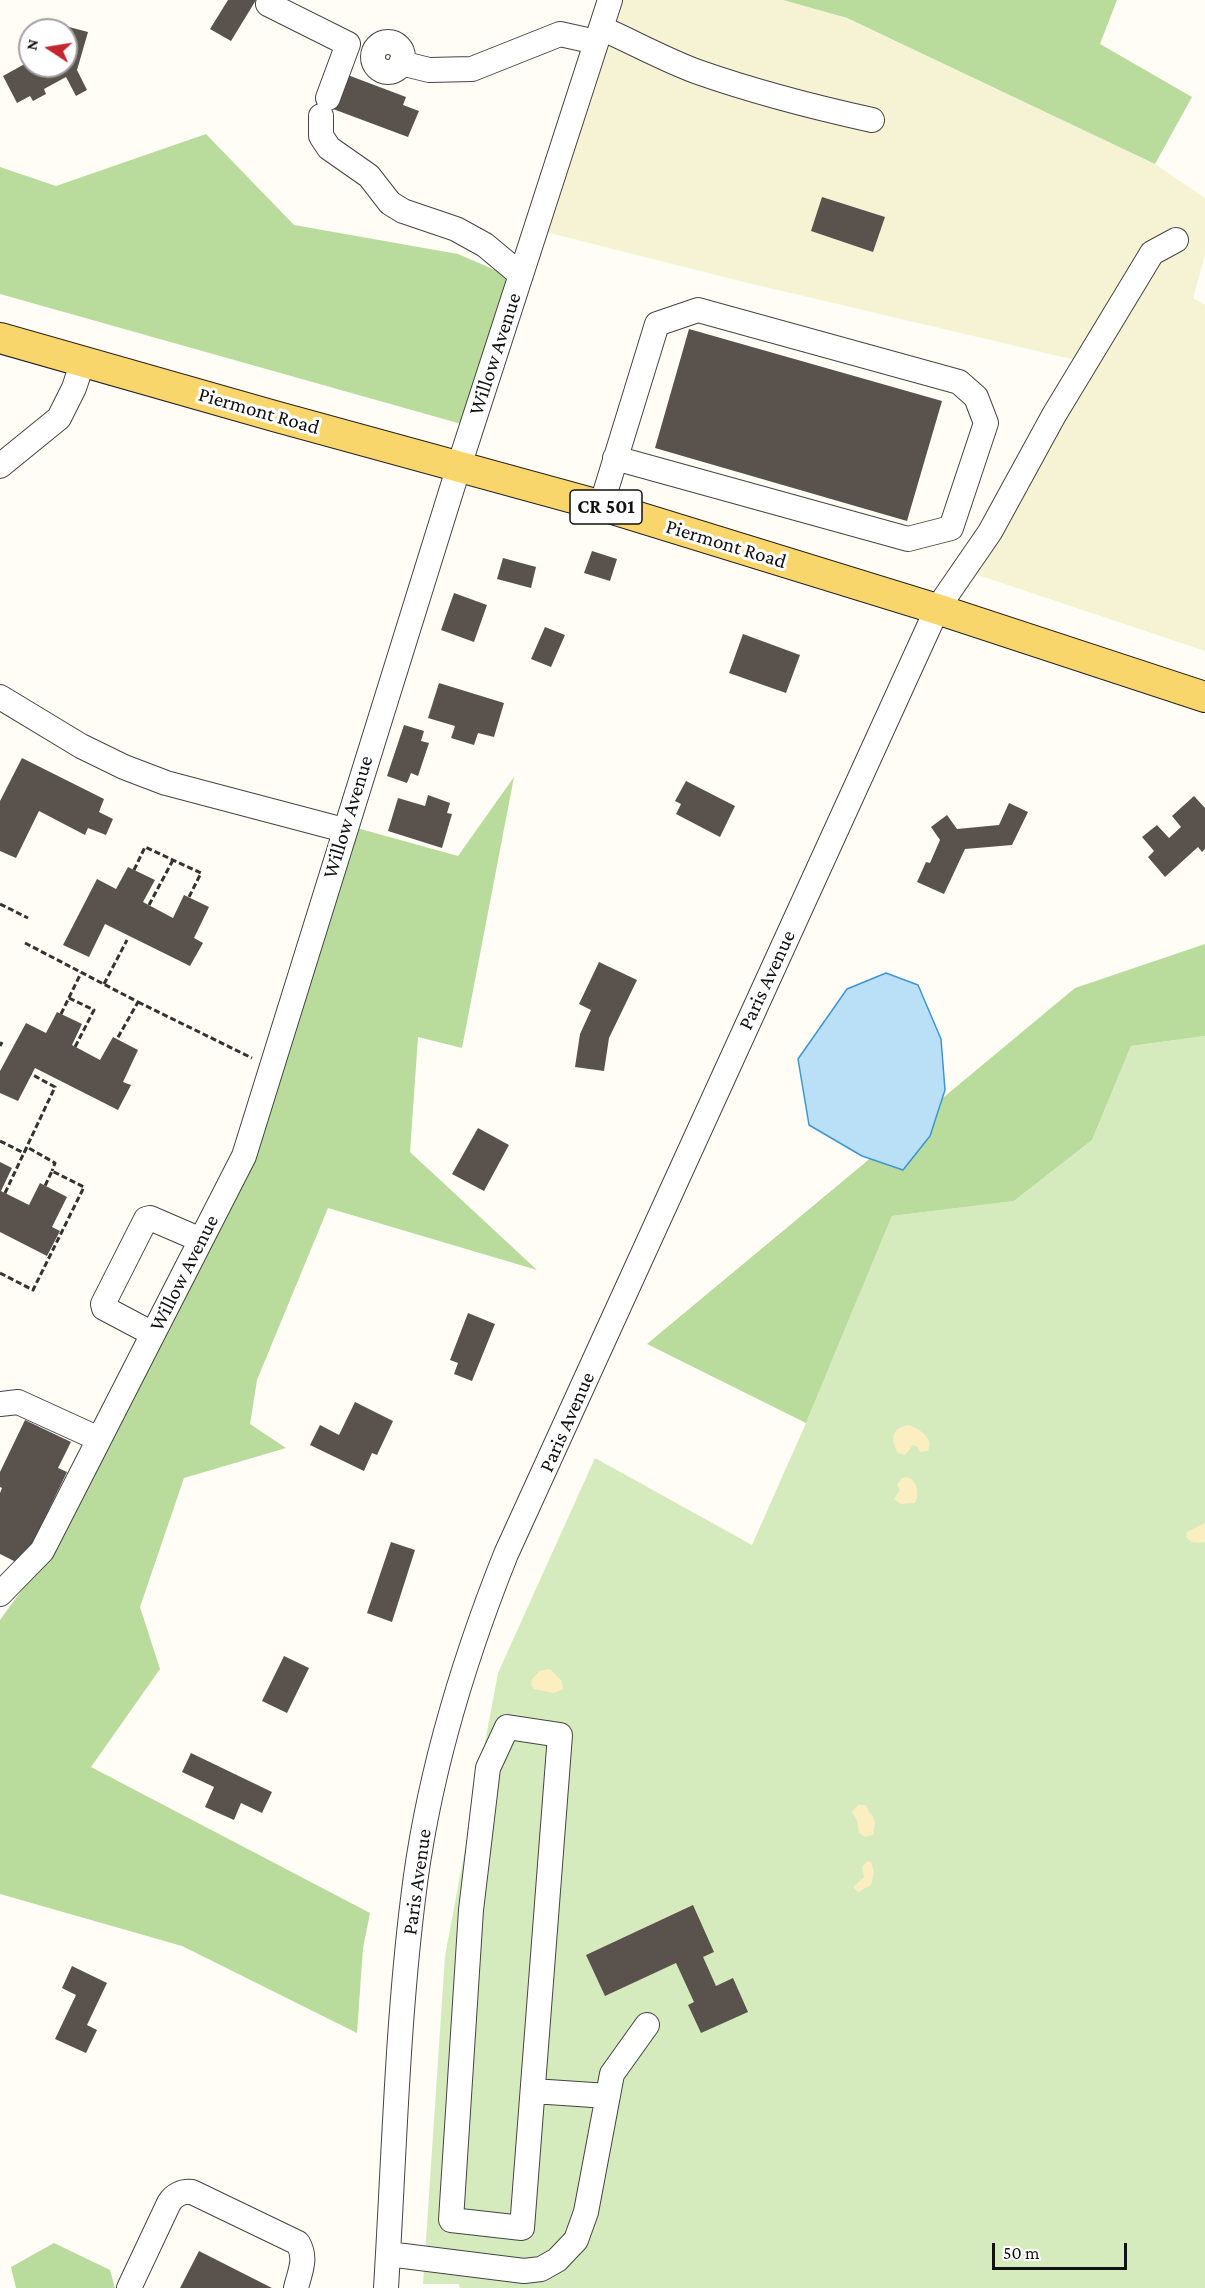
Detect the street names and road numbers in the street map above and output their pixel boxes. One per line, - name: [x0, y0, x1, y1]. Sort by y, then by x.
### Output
- street label: Willow Avenue: [463, 290, 527, 418]
- street label: Piermont Road: [196, 382, 322, 440]
- road number: CR 501: [570, 490, 642, 524]
- street label: Piermont Road: [663, 514, 789, 574]
- street label: Willow Avenue: [317, 753, 379, 881]
- street label: Paris Avenue: [733, 926, 801, 1034]
- street label: Willow Avenue: [144, 1211, 224, 1335]
- street label: Paris Avenue: [534, 1368, 600, 1476]
- street label: Paris Avenue: [397, 1827, 437, 1937]

